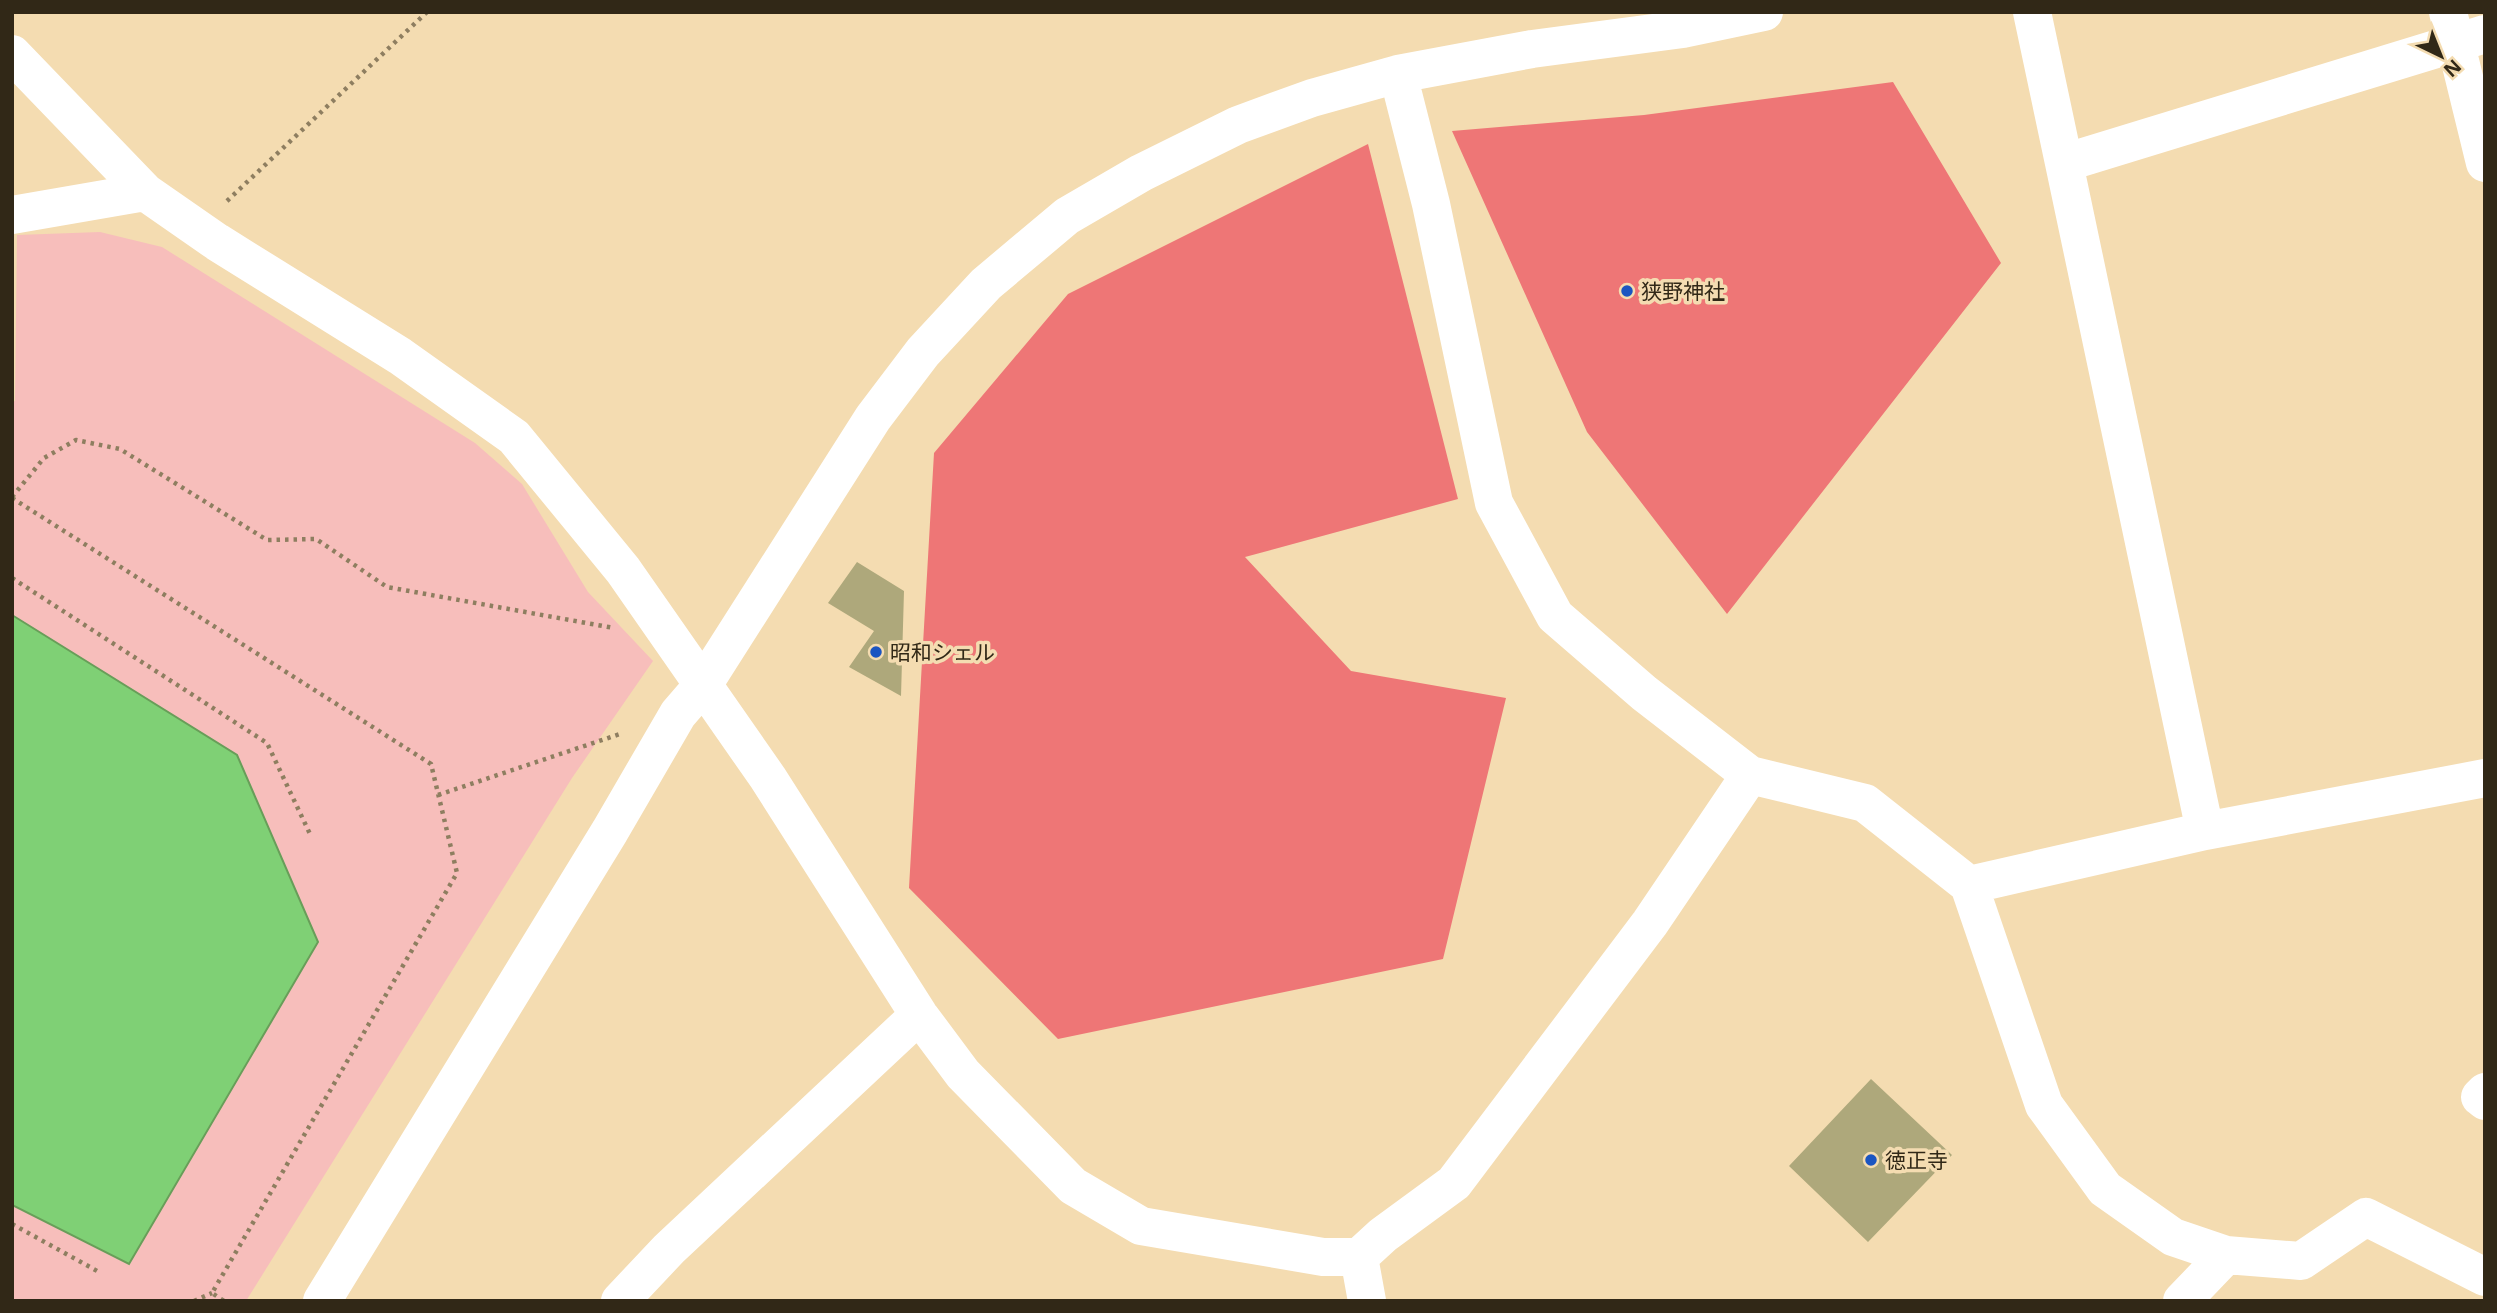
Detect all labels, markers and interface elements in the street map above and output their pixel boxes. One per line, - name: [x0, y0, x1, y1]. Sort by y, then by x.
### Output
- north arrow: [2406, 21, 2476, 91]
- text: N: [2438, 54, 2467, 83]
- place label: 狭野神社: [1641, 277, 1725, 305]
- marker: 狭野神社: [1619, 283, 1635, 299]
- place label: 昭和シェル: [890, 638, 995, 666]
- marker: 昭和シェル: [868, 644, 884, 660]
- place label: 徳正寺: [1885, 1146, 1948, 1174]
- marker: 徳正寺: [1863, 1152, 1879, 1168]

